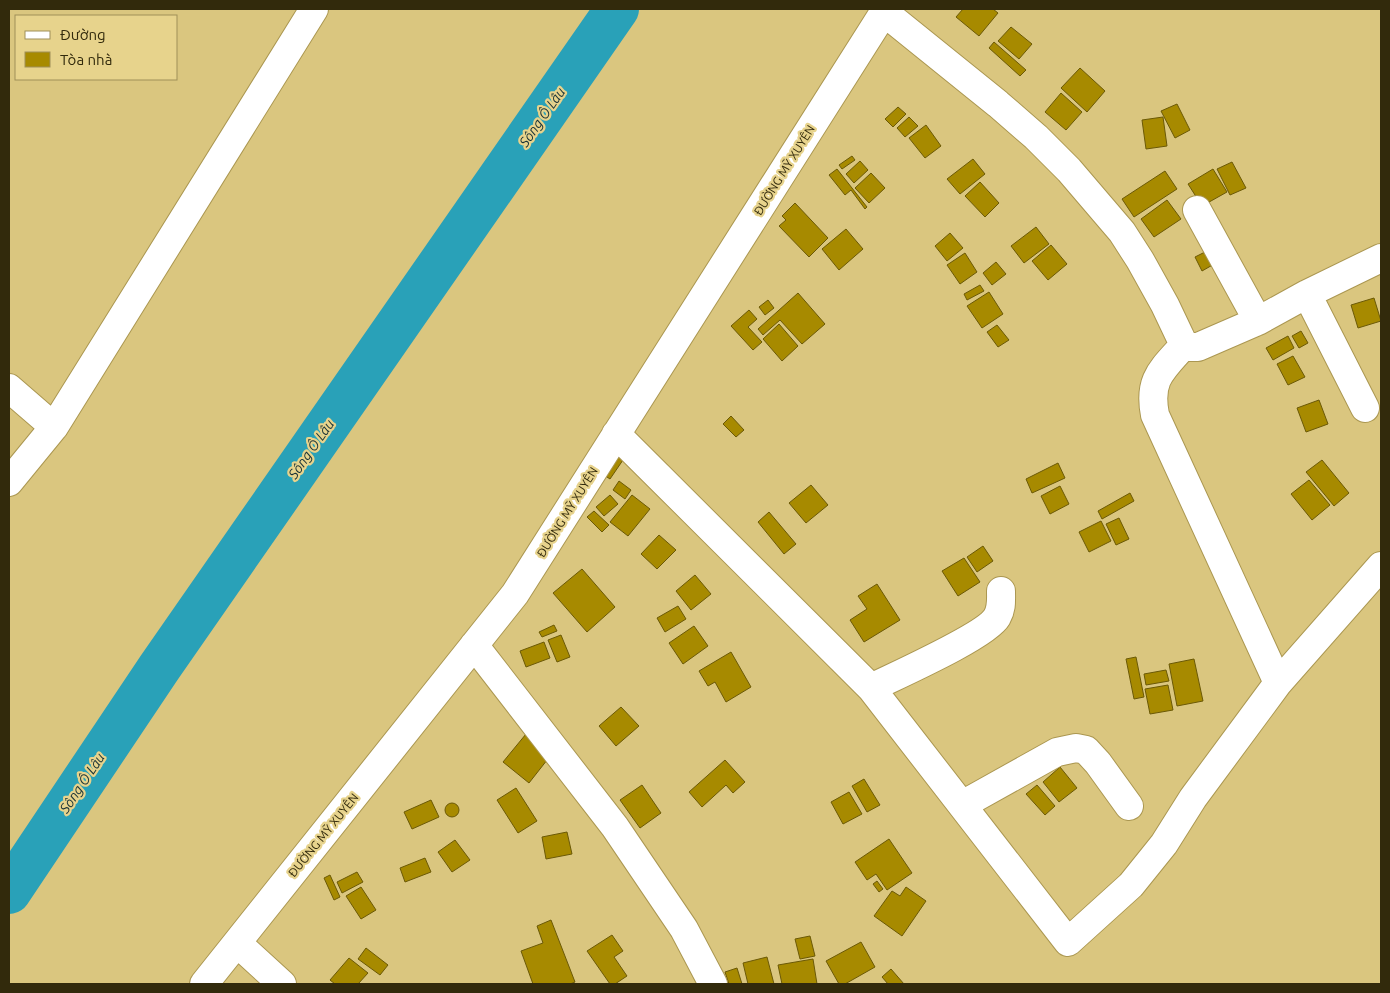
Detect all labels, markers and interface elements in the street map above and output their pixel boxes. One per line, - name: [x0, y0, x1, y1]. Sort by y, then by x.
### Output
- legend: [15, 15, 178, 80]
- text: Đường: [60, 26, 106, 43]
- text: Tòa nhà: [60, 51, 112, 68]
- water label: Sông Ô Lâu: [514, 83, 568, 151]
- street label: ĐƯỜNG MỸ XUYÊN: [751, 123, 817, 217]
- water label: Sông Ô Lâu: [283, 415, 337, 483]
- street label: ĐƯỜNG MỸ XUYÊN: [534, 465, 600, 559]
- water label: Sông Ô Lâu: [55, 749, 108, 817]
- street label: ĐƯỜNG MỸ XUYÊN: [285, 791, 361, 879]

